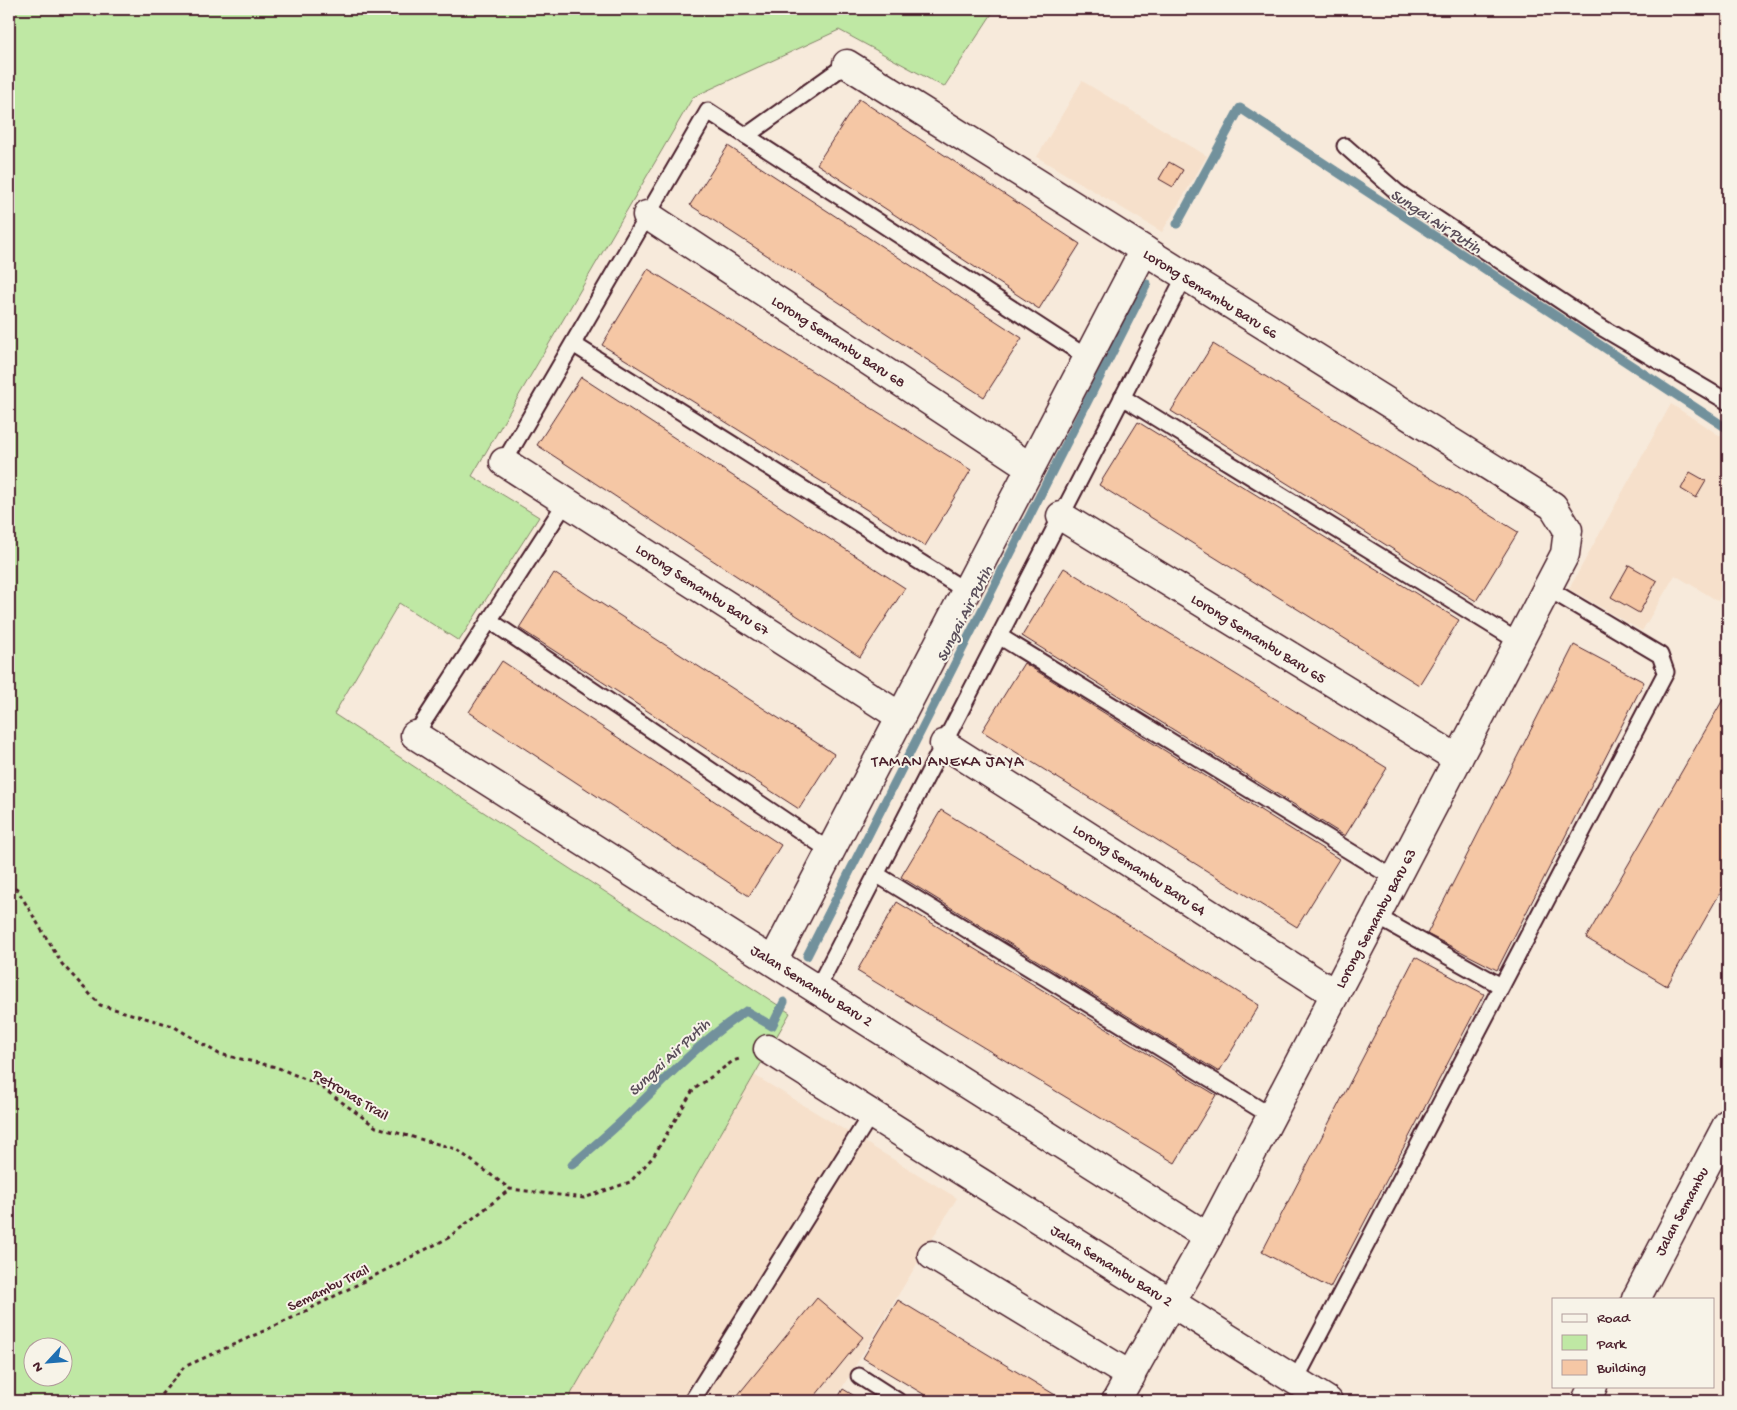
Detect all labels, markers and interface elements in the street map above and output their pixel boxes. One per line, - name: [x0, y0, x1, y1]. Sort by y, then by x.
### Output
- water label: Sungai Air Putih: [1386, 186, 1485, 260]
- street label: Lorong Semambu Baru 66: [1139, 246, 1281, 344]
- street label: Lorong Semambu Baru 68: [768, 293, 908, 393]
- street label: Lorong Semambu Baru 67: [632, 541, 773, 641]
- water label: Sungai Air Putih: [934, 563, 999, 666]
- street label: Lorong Semambu Baru 65: [1187, 591, 1329, 689]
- district label: TAMAN ANEKA JAYA: [870, 754, 1025, 773]
- street label: Lorong Semambu Baru 64: [1069, 821, 1209, 920]
- street label: Lorong Semambu Baru 63: [1332, 846, 1421, 992]
- street label: Jalan Semambu Baru 2: [747, 942, 875, 1032]
- water label: Sungai Air Putih: [625, 1016, 716, 1101]
- street label: Petronas Trail: [308, 1065, 391, 1126]
- street label: Jalan Semambu: [1652, 1165, 1714, 1259]
- street label: Jalan Semambu Baru 2: [1047, 1222, 1175, 1312]
- street label: Semambu Trail: [285, 1261, 373, 1316]
- legend: [1552, 1298, 1714, 1388]
- text: Road: [1597, 1310, 1631, 1328]
- text: Park: [1596, 1336, 1627, 1354]
- north arrow: [22, 1338, 72, 1388]
- text: N: [29, 1359, 48, 1374]
- text: Building: [1596, 1360, 1646, 1378]

